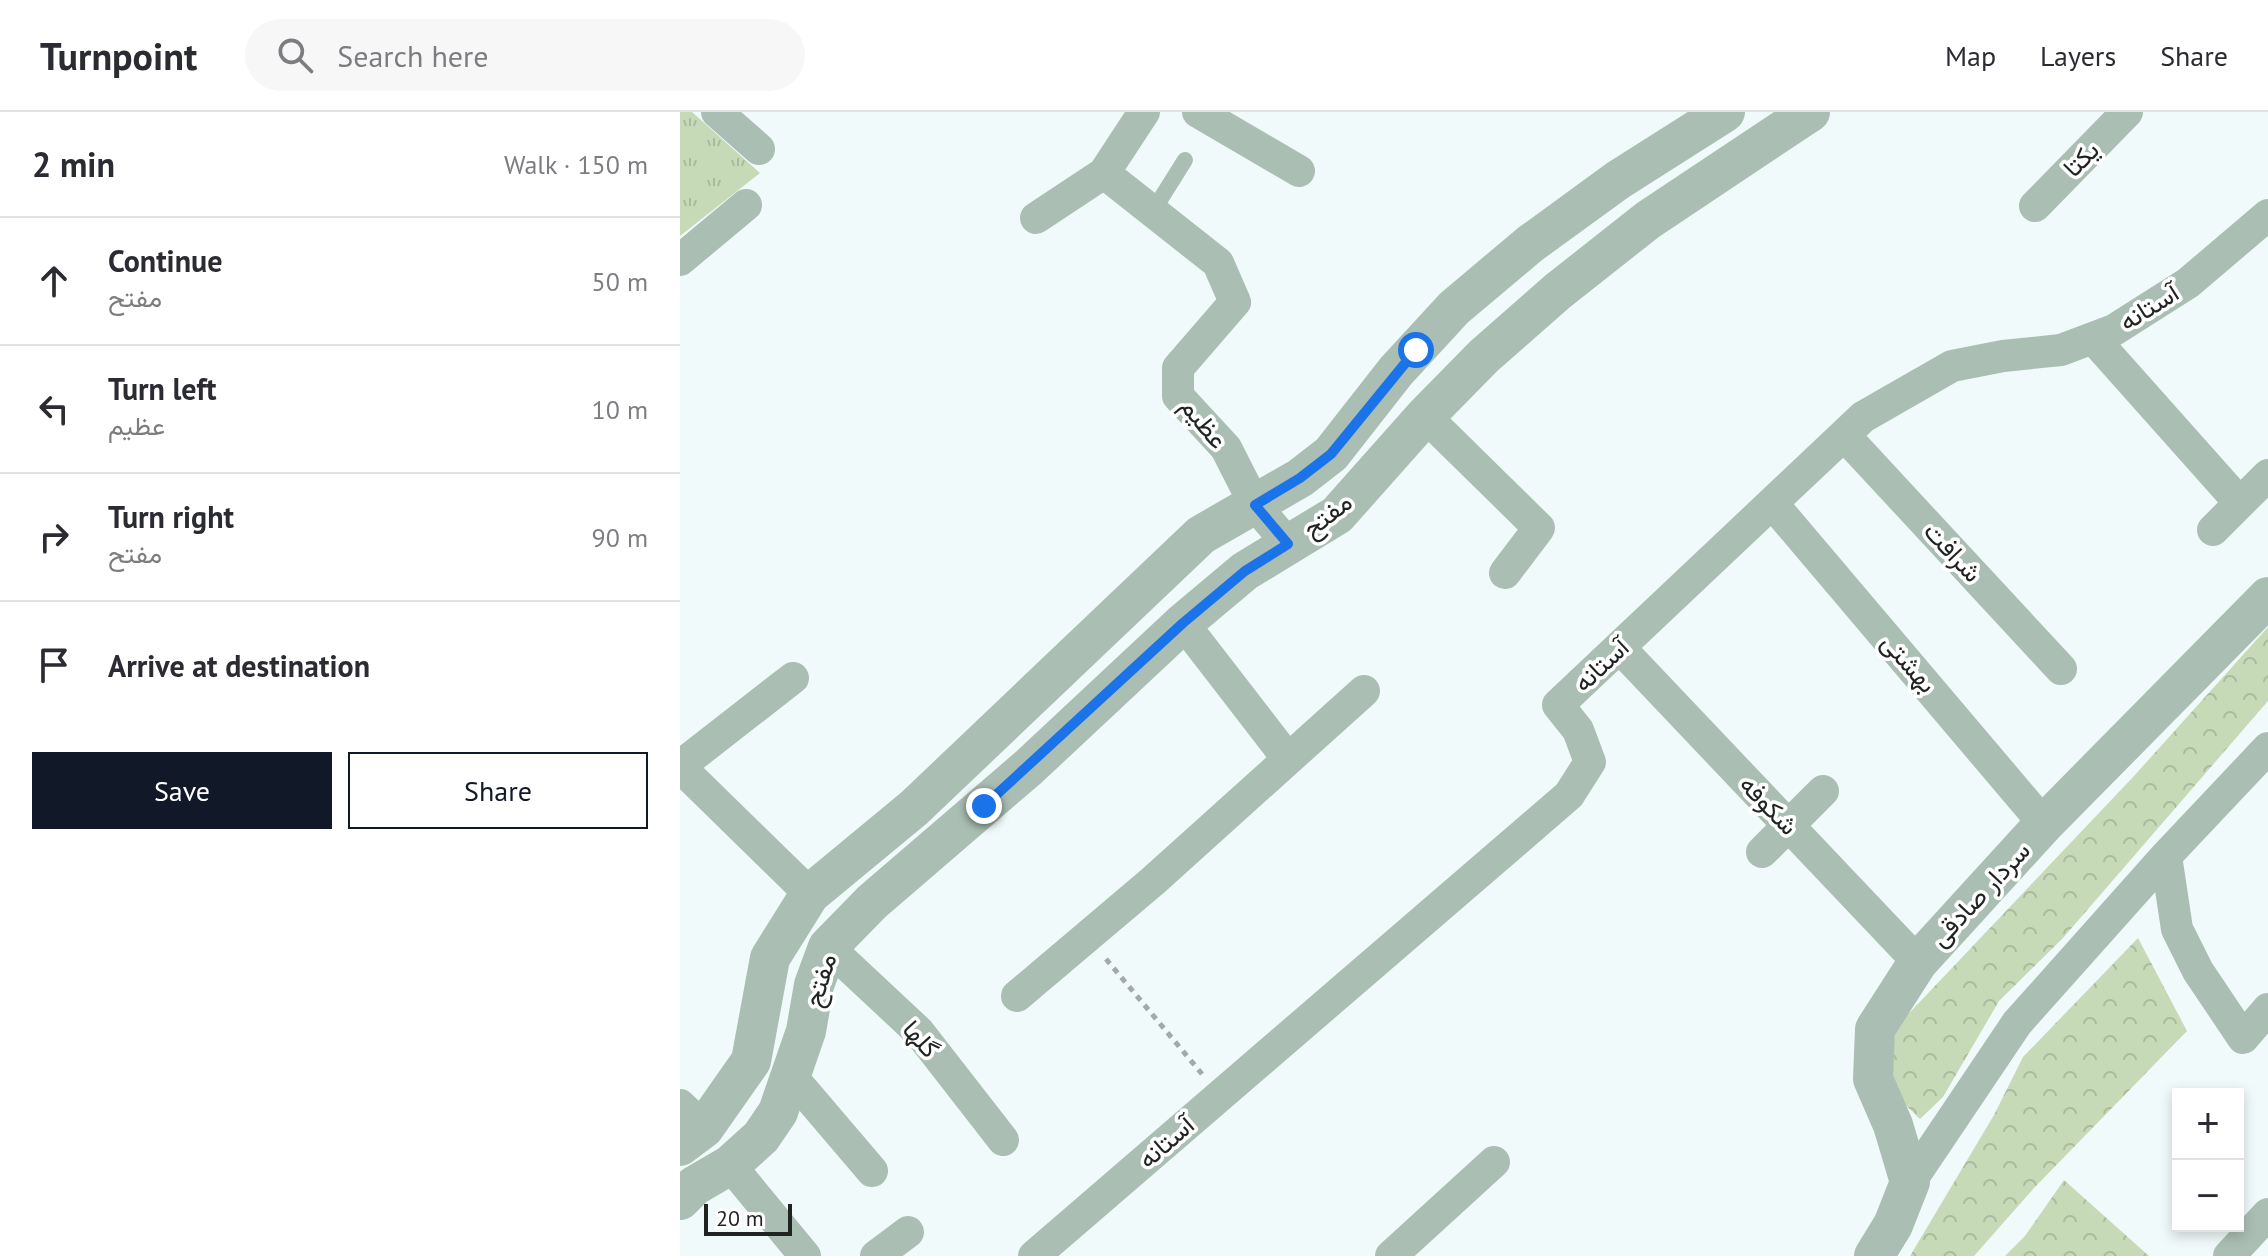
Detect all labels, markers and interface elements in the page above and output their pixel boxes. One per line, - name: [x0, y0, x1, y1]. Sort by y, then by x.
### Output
- search box: [245, 19, 805, 91]
- text: Turnpoint: [40, 31, 197, 80]
- icon: search: [273, 33, 317, 77]
- text: Search here: [337, 36, 489, 75]
- text: Map: [1945, 37, 1996, 74]
- text: Layers: [2040, 37, 2116, 74]
- text: Share: [2160, 37, 2228, 74]
- street label: یکتا: [2055, 133, 2106, 184]
- text: 2 min: [32, 142, 115, 186]
- text: Walk · 150 m: [504, 148, 648, 181]
- text: Continue: [108, 241, 222, 280]
- icon: ahead: [32, 259, 76, 303]
- text: 50 m: [592, 265, 648, 298]
- street label: آستانه: [2113, 275, 2186, 338]
- text: مفتح: [108, 281, 162, 314]
- route start: [1398, 332, 1434, 368]
- text: Turn left: [108, 369, 216, 408]
- icon: left: [32, 387, 76, 431]
- street label: عظیم: [1173, 390, 1235, 456]
- text: 10 m: [592, 393, 648, 426]
- text: عظیم: [108, 409, 165, 442]
- street label: مفتح: [1295, 485, 1359, 546]
- text: Turn right: [108, 497, 234, 536]
- icon: right: [32, 515, 76, 559]
- street label: شرافت: [1917, 515, 1990, 589]
- text: 90 m: [592, 521, 648, 554]
- text: مفتح: [108, 537, 162, 570]
- street label: بهشتی: [1874, 626, 1944, 699]
- street label: آستانه: [1566, 629, 1637, 699]
- icon: arrive: [32, 643, 76, 687]
- text: Arrive at destination: [108, 646, 370, 685]
- button: Save: [32, 752, 332, 829]
- button: Share: [348, 752, 648, 829]
- street label: شکوفه: [1733, 768, 1806, 842]
- route end: [966, 788, 1002, 824]
- street label: سردار صادقی: [1922, 834, 2037, 953]
- street label: مفتح: [795, 949, 845, 1011]
- street label: گلها: [896, 1013, 947, 1064]
- map controls: [2172, 1088, 2244, 1232]
- button: +: [2172, 1088, 2244, 1160]
- street label: آستانه: [1131, 1107, 1202, 1175]
- button: −: [2172, 1160, 2244, 1232]
- scale bar: [704, 1200, 792, 1236]
- text: 20 m: [716, 1204, 764, 1232]

